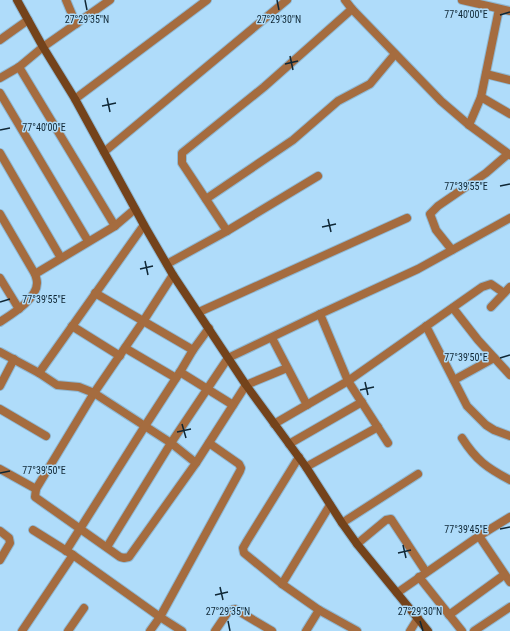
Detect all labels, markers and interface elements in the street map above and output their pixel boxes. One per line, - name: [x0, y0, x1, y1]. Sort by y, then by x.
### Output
- text: 77°40'00"E: [444, 9, 488, 20]
- text: 27°29'35"N: [65, 14, 109, 25]
- text: 27°29'30"N: [257, 14, 301, 25]
- text: 77°40'00"E: [22, 122, 66, 133]
- text: 77°39'55"E: [444, 181, 488, 192]
- text: 77°39'55"E: [22, 294, 66, 305]
- text: 77°39'50"E: [444, 352, 488, 363]
- text: 77°39'50"E: [22, 465, 66, 476]
- text: 77°39'45"E: [444, 524, 488, 535]
- text: 27°29'35"N: [206, 606, 250, 617]
- text: 27°29'30"N: [398, 606, 442, 617]

